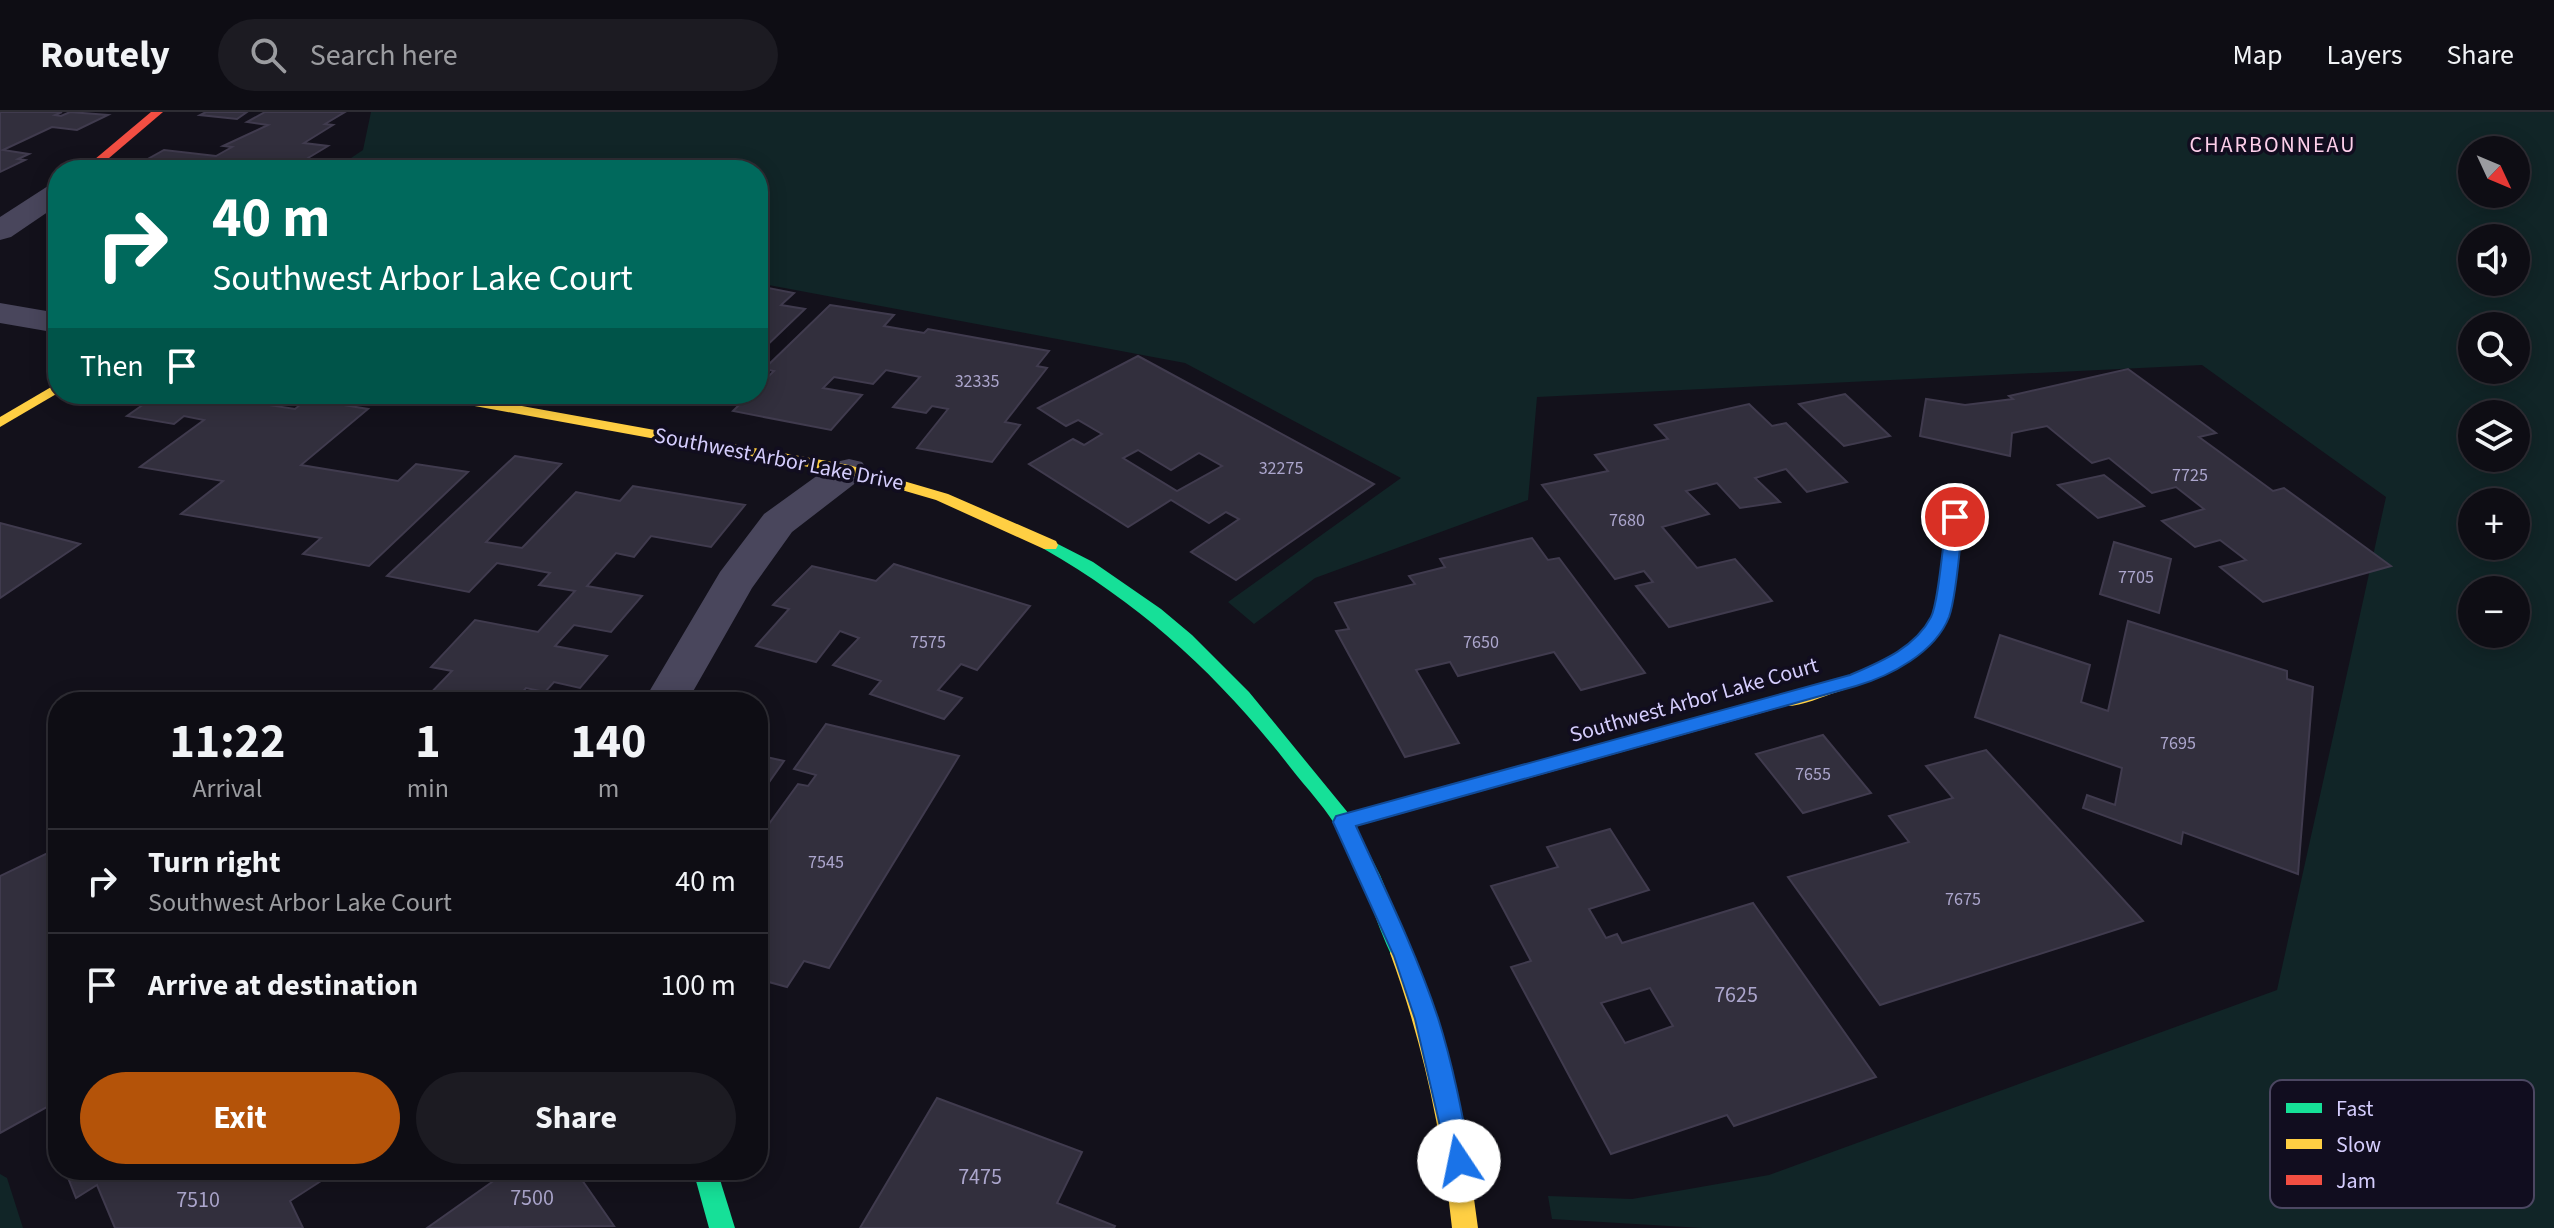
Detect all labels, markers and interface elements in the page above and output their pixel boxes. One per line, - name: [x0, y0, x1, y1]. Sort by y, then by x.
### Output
- search box: [218, 19, 778, 91]
- text: Routely: [40, 28, 170, 82]
- icon: search: [246, 33, 290, 77]
- text: Search here: [310, 34, 458, 77]
- text: Map: [2232, 35, 2282, 75]
- text: Layers: [2326, 35, 2402, 75]
- text: Share: [2446, 35, 2514, 75]
- district label: CHARBONNEAU: [2190, 129, 2356, 161]
- north arrow: [2458, 136, 2530, 208]
- map controls: [2458, 136, 2530, 648]
- text: 40 m: [212, 179, 330, 258]
- icon: right: [80, 192, 184, 296]
- button: sound: [2458, 224, 2530, 296]
- text: Southwest Arbor Lake Court: [212, 253, 633, 304]
- button: search: [2458, 312, 2530, 384]
- icon: arrive: [160, 344, 204, 388]
- text: Then: [80, 345, 144, 388]
- house number: 32335: [955, 369, 999, 394]
- button: layers: [2458, 400, 2530, 472]
- street label: Southwest Arbor Lake Drive: [652, 419, 906, 499]
- house number: 32275: [1259, 456, 1303, 481]
- house number: 7725: [2172, 463, 2208, 488]
- pin: [1921, 483, 1989, 551]
- button: +: [2458, 488, 2530, 560]
- icon: arrive: [1933, 495, 1977, 539]
- house number: 7680: [1609, 508, 1645, 533]
- house number: 7705: [2118, 565, 2154, 590]
- button: −: [2458, 576, 2530, 648]
- house number: 7575: [910, 630, 946, 655]
- house number: 7650: [1463, 630, 1499, 655]
- street label: Southwest Arbor Lake Court: [1566, 649, 1823, 751]
- text: 11:22: [169, 708, 285, 776]
- text: 1: [415, 708, 441, 776]
- text: 140: [570, 708, 646, 776]
- house number: 7695: [2160, 731, 2196, 756]
- house number: 7655: [1795, 762, 1831, 787]
- text: Arrival: [192, 770, 262, 807]
- text: min: [407, 770, 449, 807]
- text: m: [598, 770, 619, 807]
- text: Turn right: [148, 841, 280, 884]
- house number: 7545: [808, 850, 844, 875]
- icon: right: [80, 859, 124, 903]
- text: 40 m: [675, 860, 736, 903]
- text: Southwest Arbor Lake Court: [148, 884, 452, 921]
- house number: 7675: [1945, 887, 1981, 912]
- icon: arrive: [80, 963, 124, 1007]
- text: Arrive at destination: [148, 964, 418, 1007]
- text: 100 m: [660, 964, 736, 1007]
- house number: 7625: [1714, 979, 1758, 1011]
- button: Exit: [80, 1072, 400, 1164]
- button: Share: [416, 1072, 736, 1164]
- legend: [2270, 1080, 2534, 1208]
- text: Fast: [2336, 1093, 2374, 1125]
- position arrow: [1417, 1119, 1501, 1203]
- text: Slow: [2336, 1129, 2381, 1161]
- house number: 7475: [958, 1161, 1002, 1193]
- text: Jam: [2336, 1165, 2376, 1197]
- house number: 7500: [510, 1182, 554, 1214]
- house number: 7510: [176, 1184, 220, 1216]

